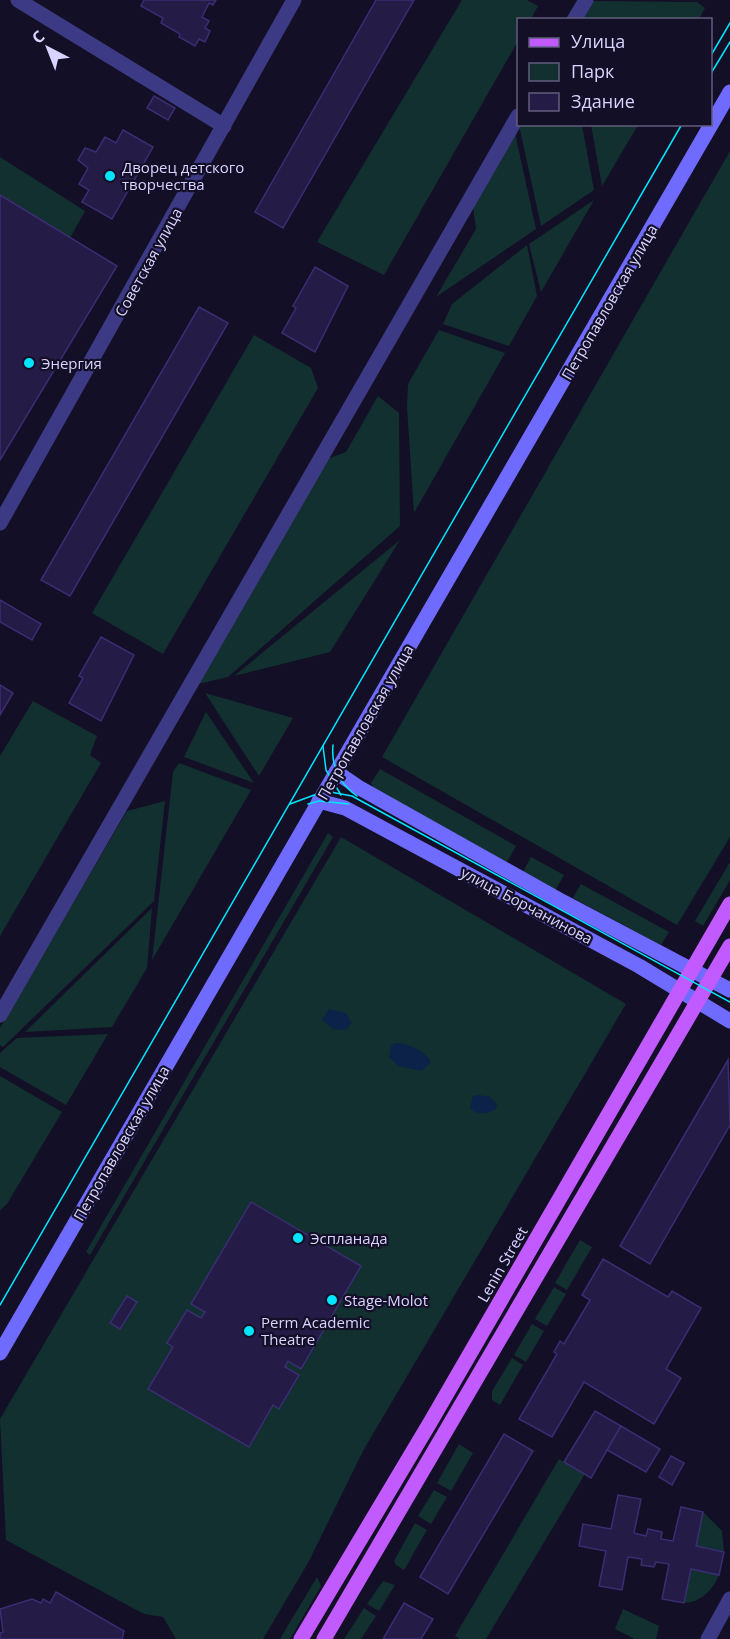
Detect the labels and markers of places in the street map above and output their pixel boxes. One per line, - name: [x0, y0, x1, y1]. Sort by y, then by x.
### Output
- place label: Дворец детского творчества: [122, 157, 244, 194]
- marker: Дворец детского творчества: [103, 169, 117, 183]
- place label: Энергия: [41, 353, 102, 373]
- marker: Энергия: [22, 356, 36, 370]
- place label: Эспланада: [310, 1228, 388, 1248]
- marker: Эспланада: [291, 1231, 305, 1245]
- place label: Stage-Molot: [344, 1290, 428, 1310]
- marker: Stage-Molot: [325, 1293, 339, 1307]
- place label: Perm Academic Theatre: [261, 1312, 370, 1349]
- marker: Perm Academic Theatre: [242, 1324, 256, 1338]

